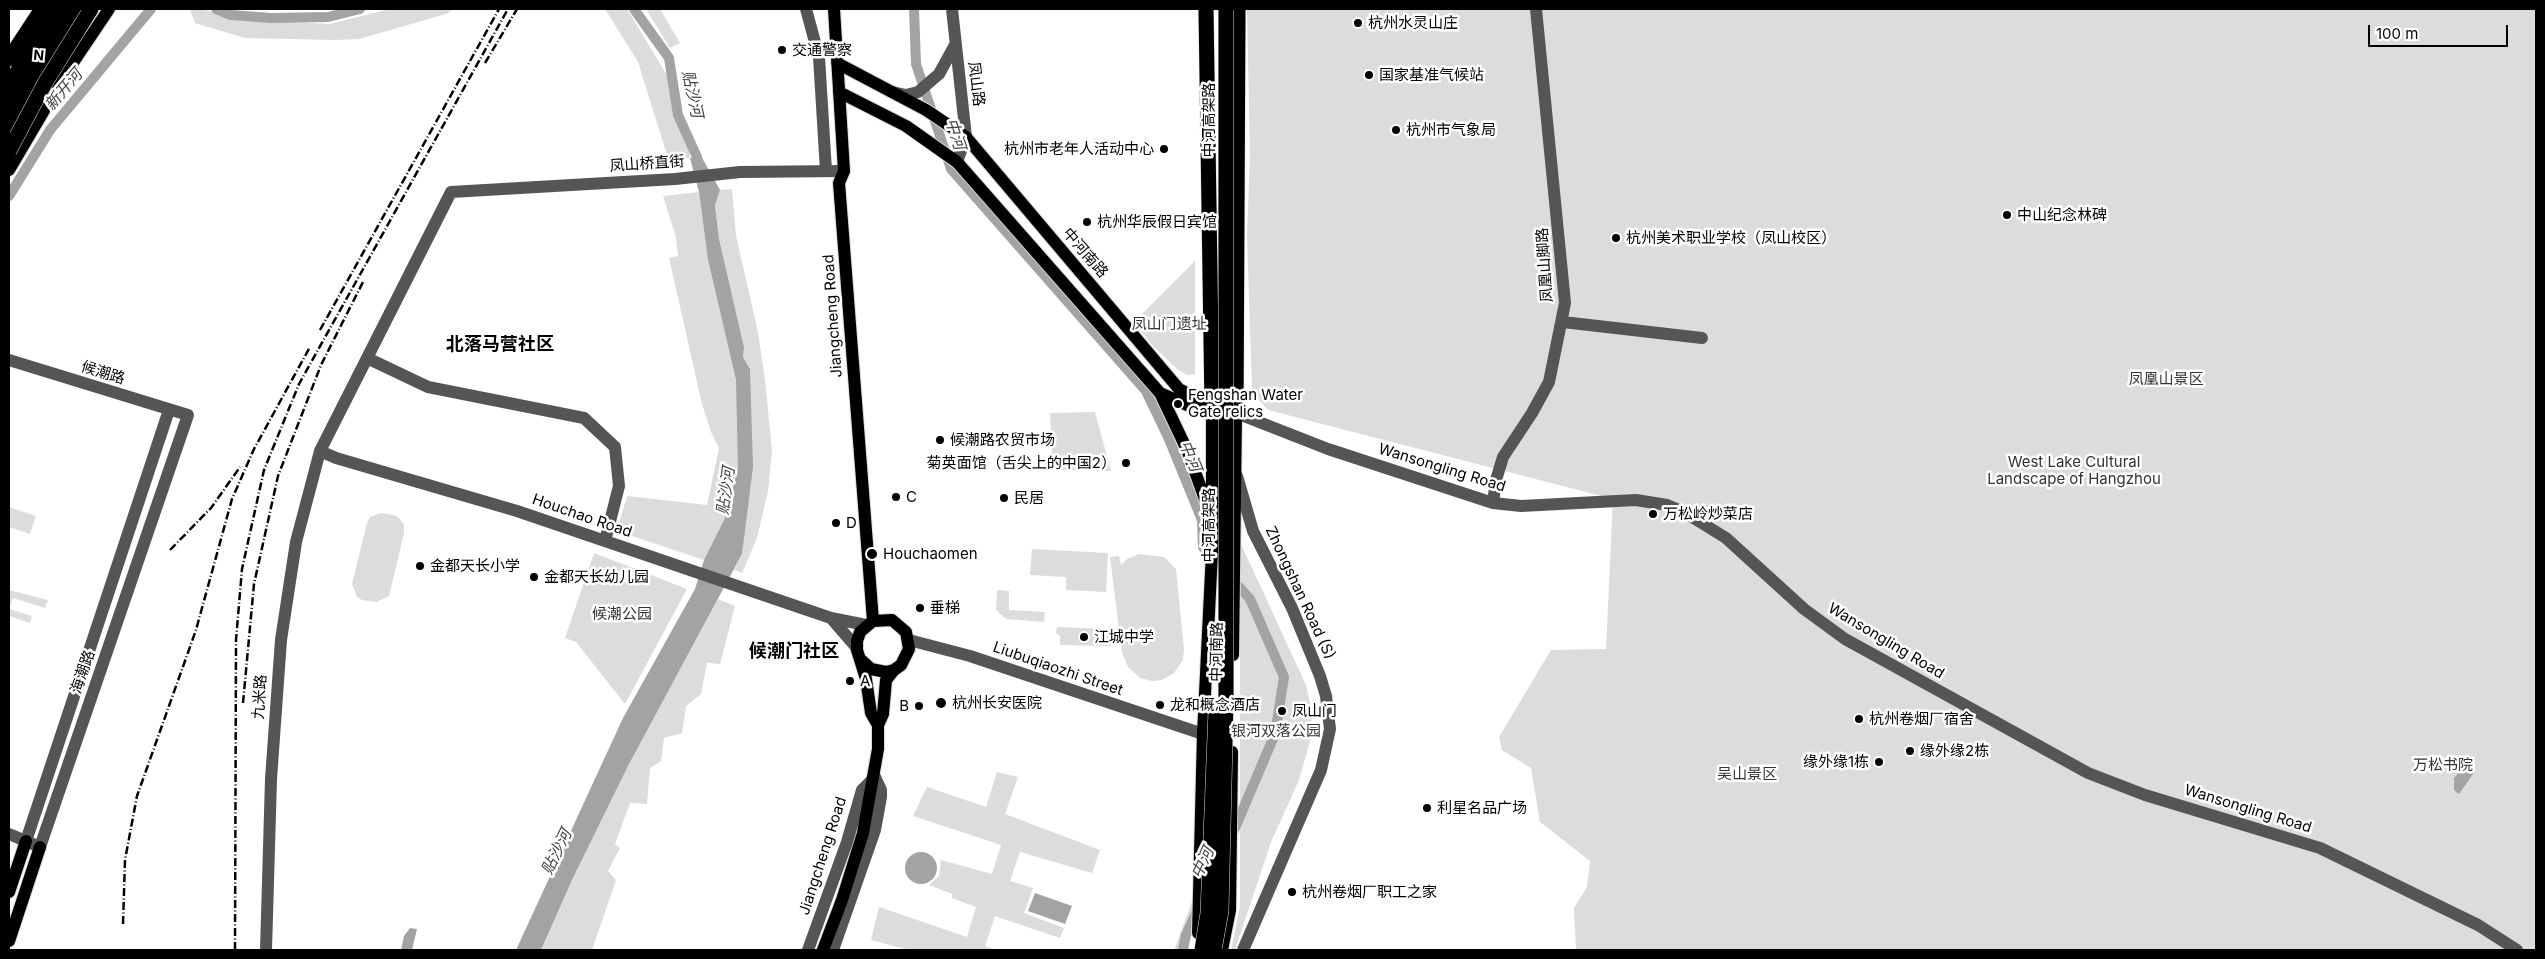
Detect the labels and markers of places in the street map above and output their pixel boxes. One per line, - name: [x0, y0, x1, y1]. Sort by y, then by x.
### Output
- place label: 杭州水灵山庄: [1368, 14, 1458, 32]
- marker: 杭州水灵山庄: [1352, 17, 1364, 29]
- place label: 交通警察: [792, 41, 852, 59]
- marker: 交通警察: [776, 44, 788, 56]
- place label: 国家基准气候站: [1379, 66, 1484, 84]
- marker: 国家基准气候站: [1363, 69, 1375, 81]
- place label: 杭州市气象局: [1406, 121, 1496, 139]
- marker: 杭州市气象局: [1390, 124, 1402, 136]
- place label: 杭州市老年人活动中心: [1004, 140, 1154, 158]
- marker: 杭州市老年人活动中心: [1158, 143, 1170, 155]
- place label: 中山纪念林碑: [2017, 206, 2107, 224]
- marker: 中山纪念林碑: [2001, 209, 2013, 221]
- place label: 杭州华辰假日宾馆: [1097, 213, 1217, 231]
- marker: 杭州华辰假日宾馆: [1081, 216, 1093, 228]
- place label: 杭州美术职业学校（凤山校区）: [1626, 229, 1836, 247]
- marker: 杭州美术职业学校（凤山校区）: [1610, 232, 1622, 244]
- place label: Fengshan Water Gate relics: [1188, 386, 1303, 421]
- marker: Fengshan Water Gate relics: [1172, 398, 1184, 410]
- place label: 候潮路农贸市场: [950, 431, 1055, 449]
- marker: 候潮路农贸市场: [934, 434, 946, 446]
- place label: 菊英面馆（舌尖上的中国2）: [927, 454, 1116, 472]
- marker: 菊英面馆（舌尖上的中国2）: [1120, 457, 1132, 469]
- place label: C: [906, 488, 917, 506]
- place label: 民居: [1014, 489, 1044, 507]
- marker: C: [890, 491, 902, 503]
- marker: 民居: [998, 492, 1010, 504]
- place label: 万松岭炒菜店: [1663, 505, 1753, 523]
- marker: 万松岭炒菜店: [1647, 508, 1659, 520]
- place label: D: [846, 514, 857, 532]
- marker: D: [830, 517, 842, 529]
- place label: Houchaomen: [883, 545, 978, 563]
- marker: Houchaomen: [865, 547, 879, 561]
- place label: 金都天长小学: [430, 557, 520, 575]
- marker: 金都天长小学: [414, 560, 426, 572]
- place label: 金都天长幼儿园: [544, 568, 649, 586]
- marker: 金都天长幼儿园: [528, 571, 540, 583]
- place label: 垂梯: [930, 599, 960, 617]
- marker: 垂梯: [914, 602, 926, 614]
- place label: 江城中学: [1094, 628, 1154, 646]
- marker: 江城中学: [1078, 631, 1090, 643]
- place label: A: [860, 672, 870, 690]
- marker: A: [844, 675, 856, 687]
- place label: 杭州长安医院: [952, 694, 1042, 712]
- marker: 杭州长安医院: [934, 696, 948, 710]
- place label: 龙和概念酒店: [1170, 696, 1260, 714]
- place label: B: [899, 697, 909, 715]
- marker: 龙和概念酒店: [1154, 699, 1166, 711]
- marker: B: [913, 700, 925, 712]
- place label: 凤山门: [1292, 702, 1337, 720]
- marker: 凤山门: [1276, 705, 1288, 717]
- place label: 杭州卷烟厂宿舍: [1869, 710, 1974, 728]
- marker: 杭州卷烟厂宿舍: [1853, 713, 1865, 725]
- place label: 缘外缘2栋: [1920, 742, 1989, 760]
- marker: 缘外缘2栋: [1904, 745, 1916, 757]
- place label: 缘外缘1栋: [1803, 753, 1869, 771]
- marker: 缘外缘1栋: [1873, 756, 1885, 768]
- place label: 利星名品广场: [1437, 799, 1527, 817]
- marker: 利星名品广场: [1421, 802, 1433, 814]
- place label: 杭州卷烟厂职工之家: [1302, 883, 1437, 901]
- marker: 杭州卷烟厂职工之家: [1286, 886, 1298, 898]

